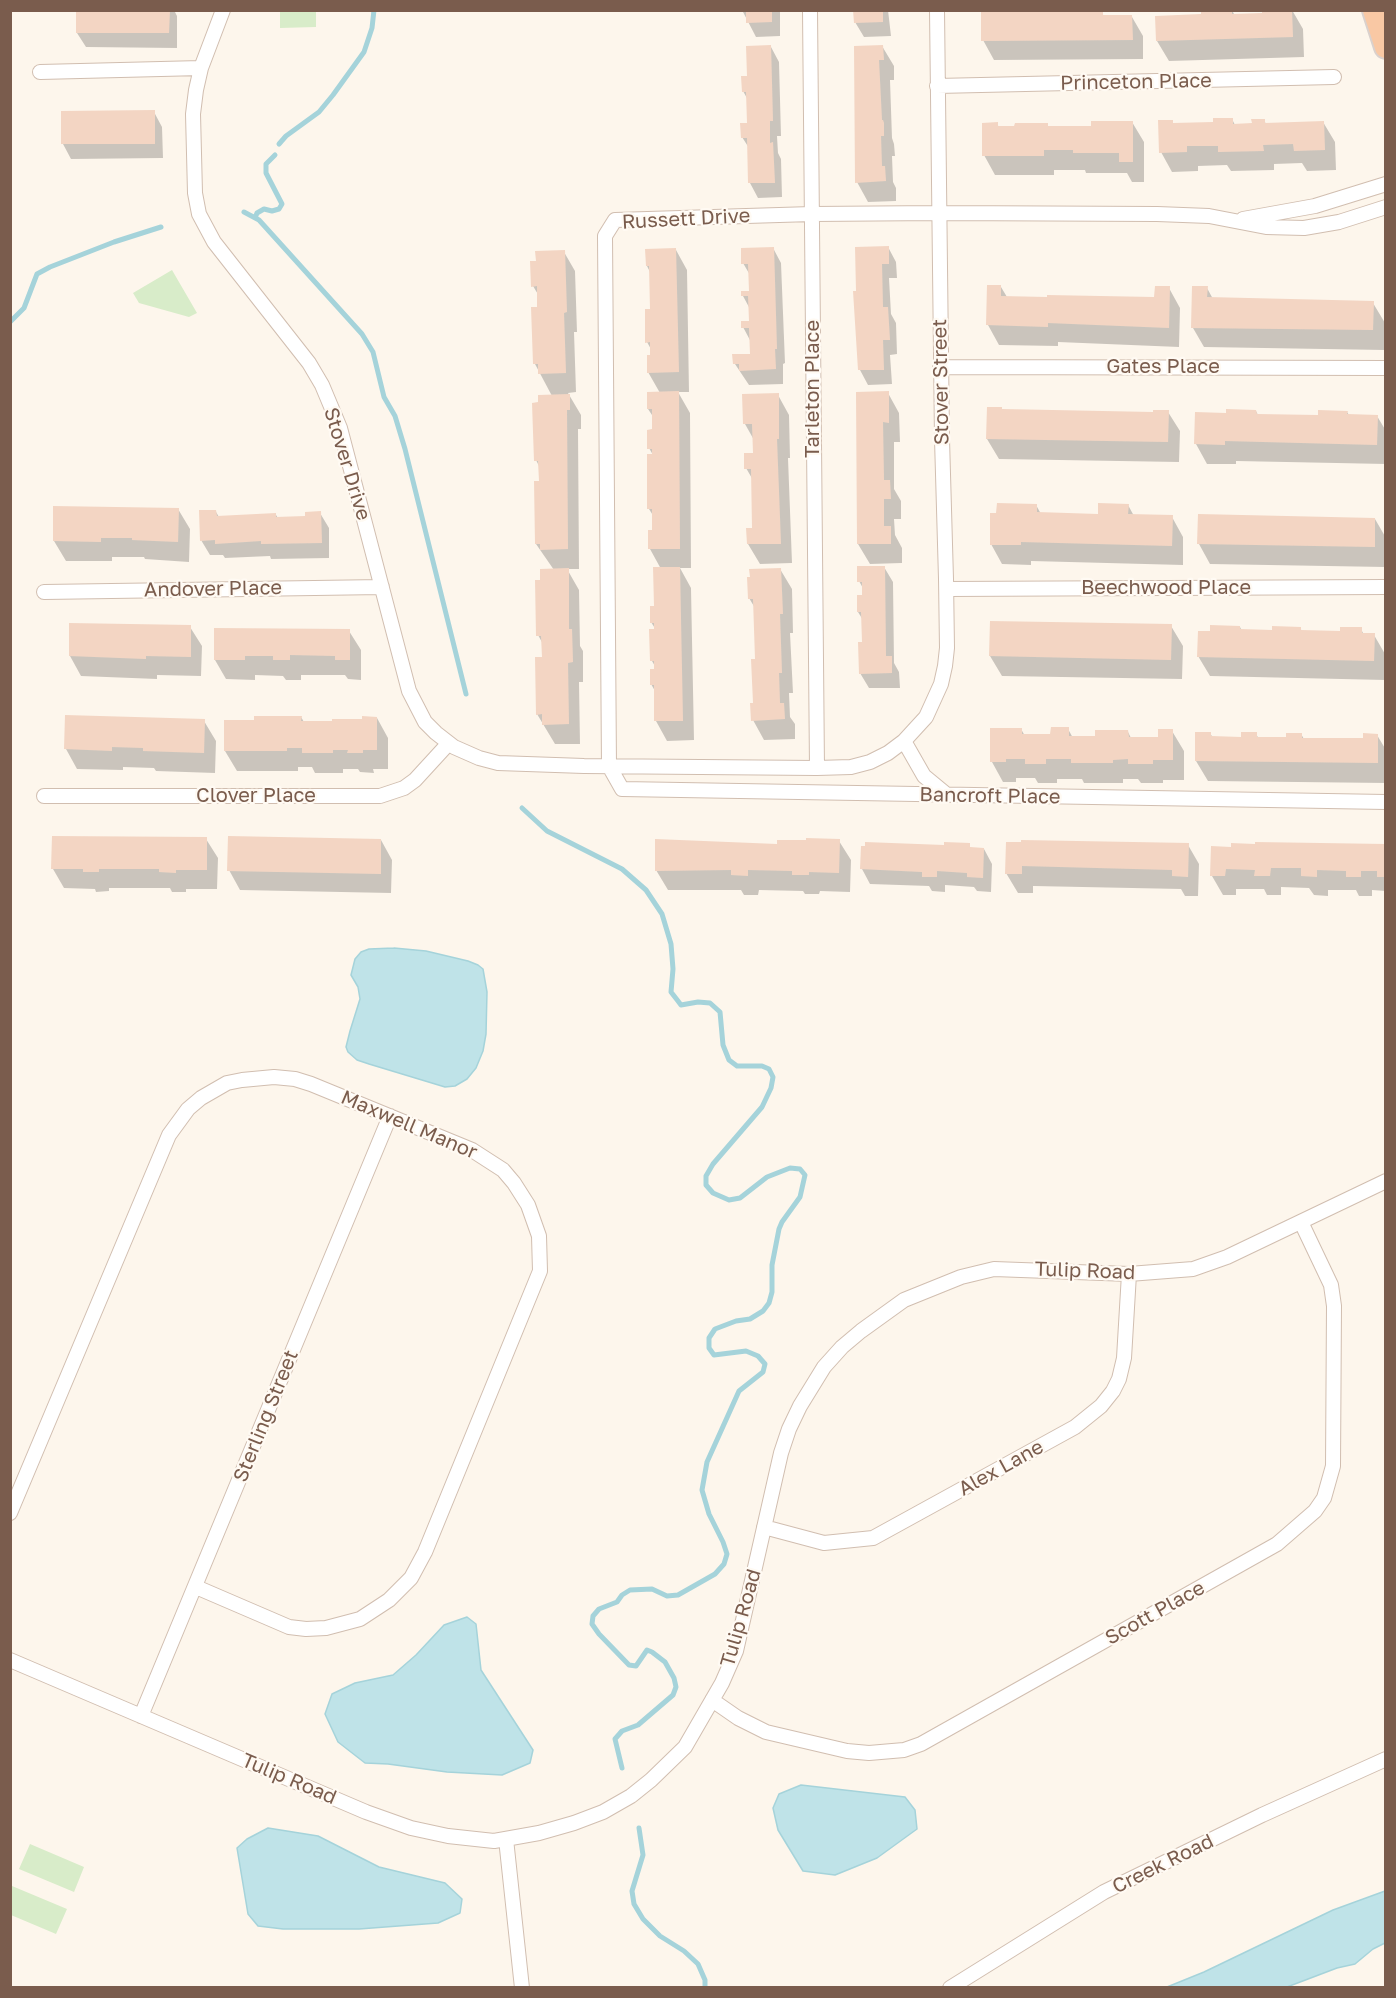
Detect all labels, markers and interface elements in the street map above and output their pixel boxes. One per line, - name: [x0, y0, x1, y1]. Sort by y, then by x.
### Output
- street label: Princeton Place: [1060, 69, 1212, 95]
- street label: Russett Drive: [621, 204, 751, 234]
- street label: Stover Street: [928, 319, 954, 445]
- street label: Tarleton Place: [801, 320, 825, 458]
- street label: Gates Place: [1106, 355, 1220, 379]
- street label: Stover Drive: [318, 405, 376, 523]
- street label: Andover Place: [144, 576, 282, 602]
- street label: Beechwood Place: [1081, 576, 1251, 600]
- street label: Bancroft Place: [919, 783, 1061, 809]
- street label: Clover Place: [196, 784, 316, 808]
- street label: Maxwell Manor: [337, 1085, 481, 1165]
- street label: Tulip Road: [1034, 1257, 1136, 1285]
- street label: Sterling Street: [229, 1346, 303, 1486]
- street label: Alex Lane: [954, 1435, 1048, 1501]
- street label: Tulip Road: [716, 1566, 766, 1670]
- street label: Scott Place: [1101, 1576, 1209, 1650]
- street label: Tulip Road: [238, 1748, 340, 1810]
- street label: Creek Road: [1108, 1829, 1218, 1899]

